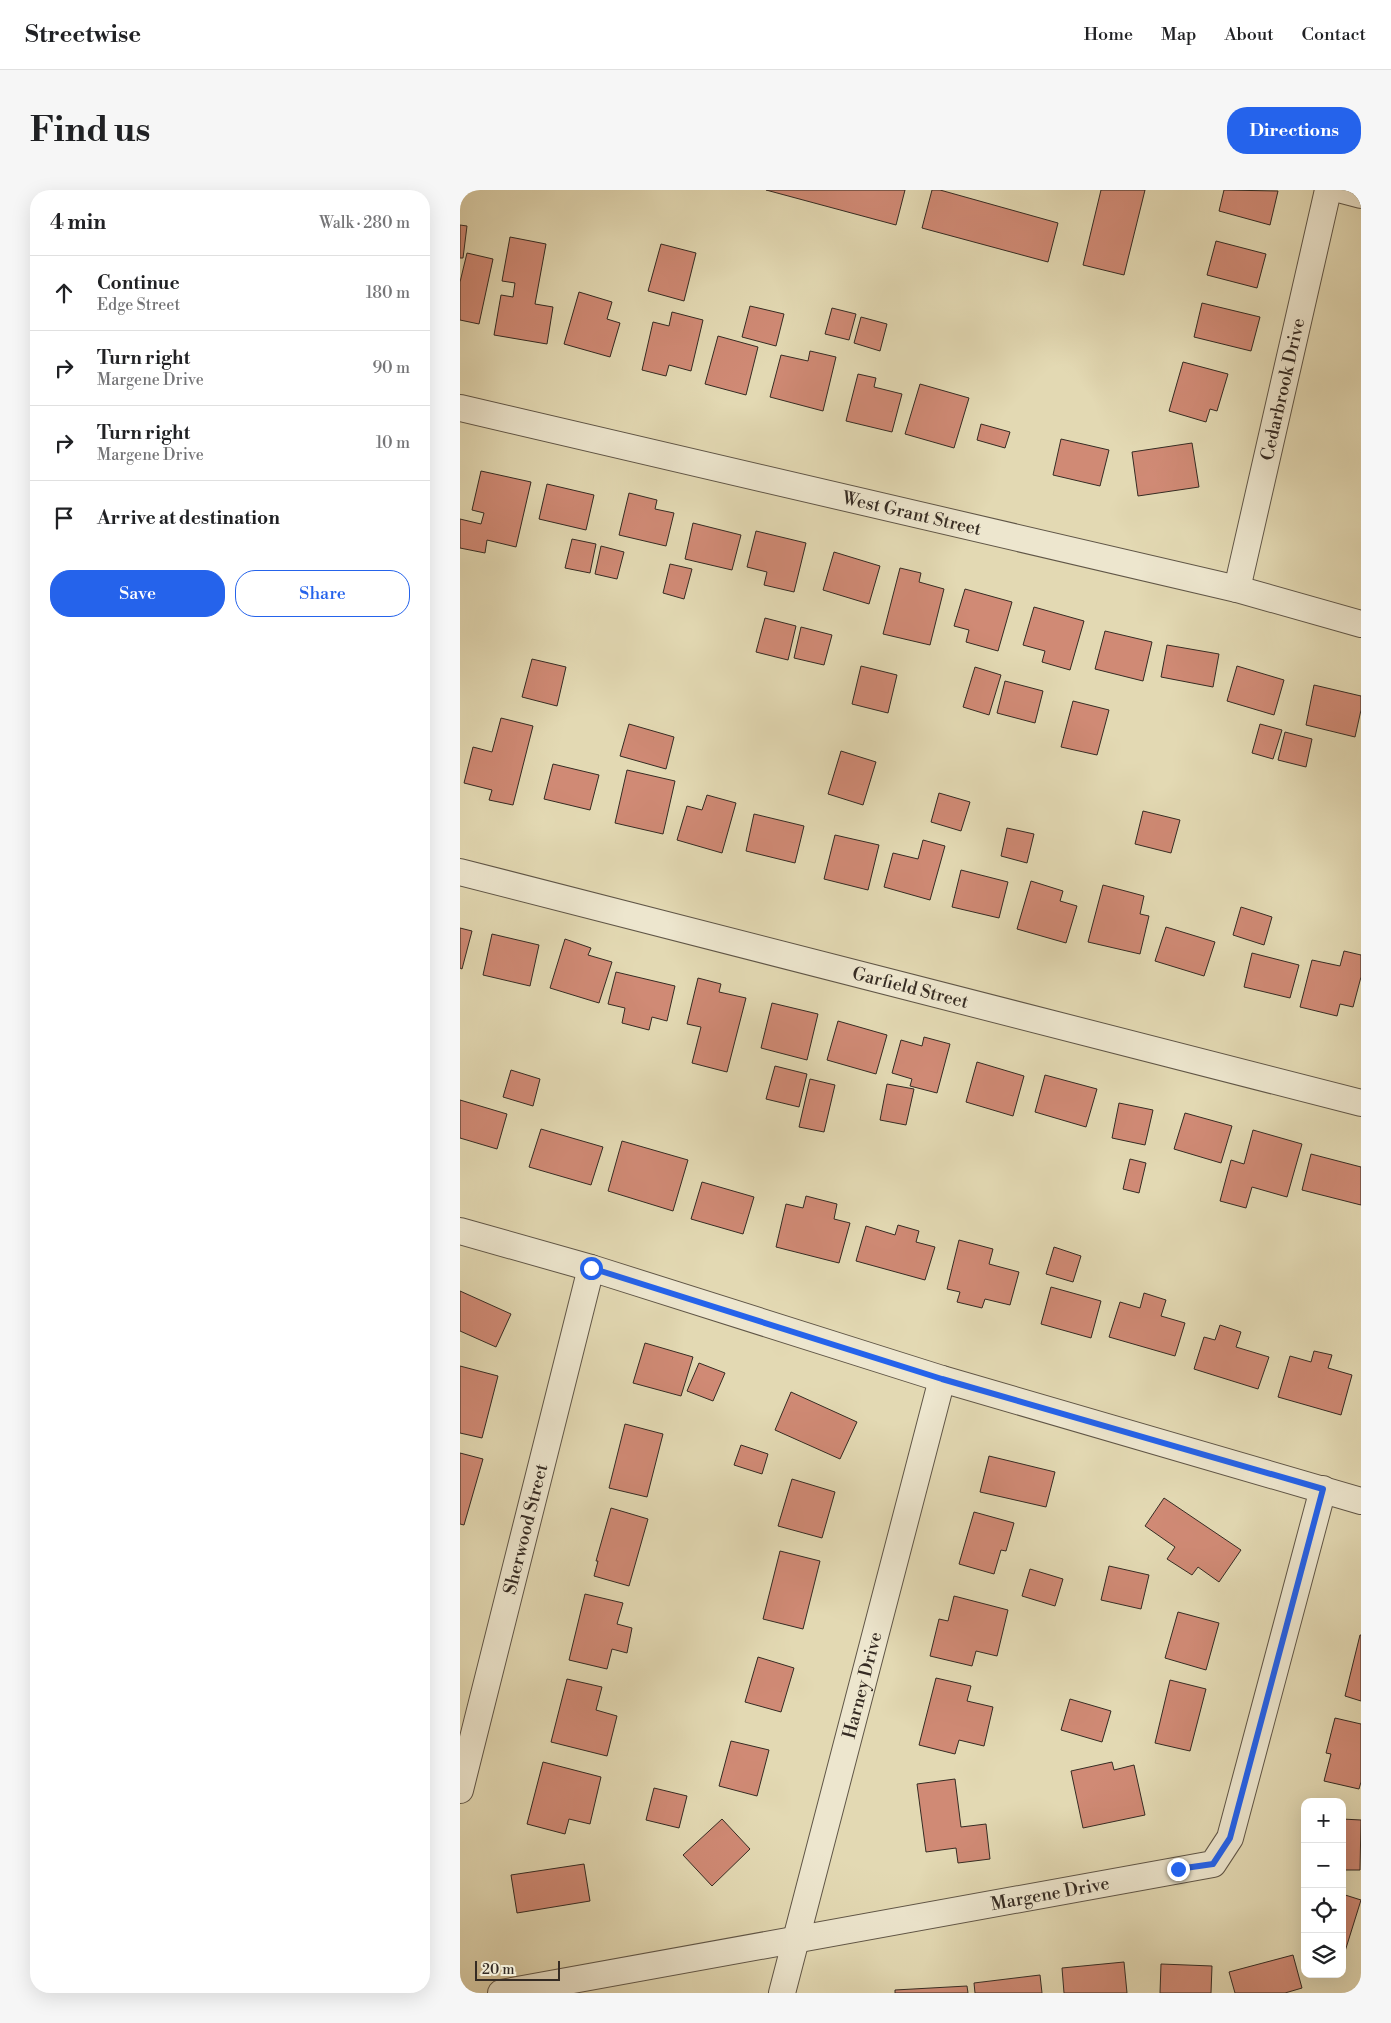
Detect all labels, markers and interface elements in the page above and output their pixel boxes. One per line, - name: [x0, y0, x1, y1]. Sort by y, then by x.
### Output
- text: Streetwise: [25, 20, 141, 50]
- text: Home: [1084, 23, 1133, 46]
- text: Map: [1161, 23, 1197, 46]
- text: About: [1225, 23, 1274, 46]
- text: Contact: [1302, 23, 1366, 46]
- button: Directions: [1227, 107, 1361, 154]
- text: Find us: [30, 109, 150, 152]
- text: 4 min: [50, 210, 106, 236]
- text: Walk · 280 m: [319, 213, 410, 233]
- text: Continue: [97, 271, 180, 295]
- icon: ahead: [50, 279, 78, 307]
- text: 180 m: [366, 283, 410, 303]
- text: Edge Street: [97, 295, 180, 315]
- street label: Cedarbrook Drive: [1255, 316, 1310, 463]
- text: Turn right: [97, 346, 190, 370]
- icon: right: [50, 354, 78, 382]
- text: 90 m: [372, 358, 410, 378]
- text: Margene Drive: [97, 370, 204, 390]
- text: Turn right: [97, 421, 190, 445]
- icon: right: [50, 429, 78, 457]
- text: 10 m: [376, 433, 410, 453]
- text: Margene Drive: [97, 445, 204, 465]
- street label: West Grant Street: [839, 486, 984, 541]
- icon: arrive: [50, 504, 78, 532]
- text: Arrive at destination: [97, 506, 280, 530]
- button: Save: [50, 570, 225, 617]
- button: Share: [235, 570, 410, 617]
- street label: Garfield Street: [850, 962, 972, 1014]
- route start: [580, 1257, 603, 1280]
- street label: Sherwood Street: [498, 1461, 553, 1597]
- street label: Harney Drive: [837, 1629, 887, 1741]
- map controls: [1301, 1798, 1346, 1978]
- button: +: [1301, 1798, 1346, 1843]
- button: −: [1301, 1843, 1346, 1888]
- route end: [1167, 1858, 1190, 1881]
- street label: Margene Drive: [989, 1871, 1111, 1916]
- button: locate: [1301, 1888, 1346, 1933]
- button: layers: [1301, 1933, 1346, 1978]
- scale bar: [475, 1958, 560, 1981]
- text: 20 m: [482, 1961, 514, 1979]

